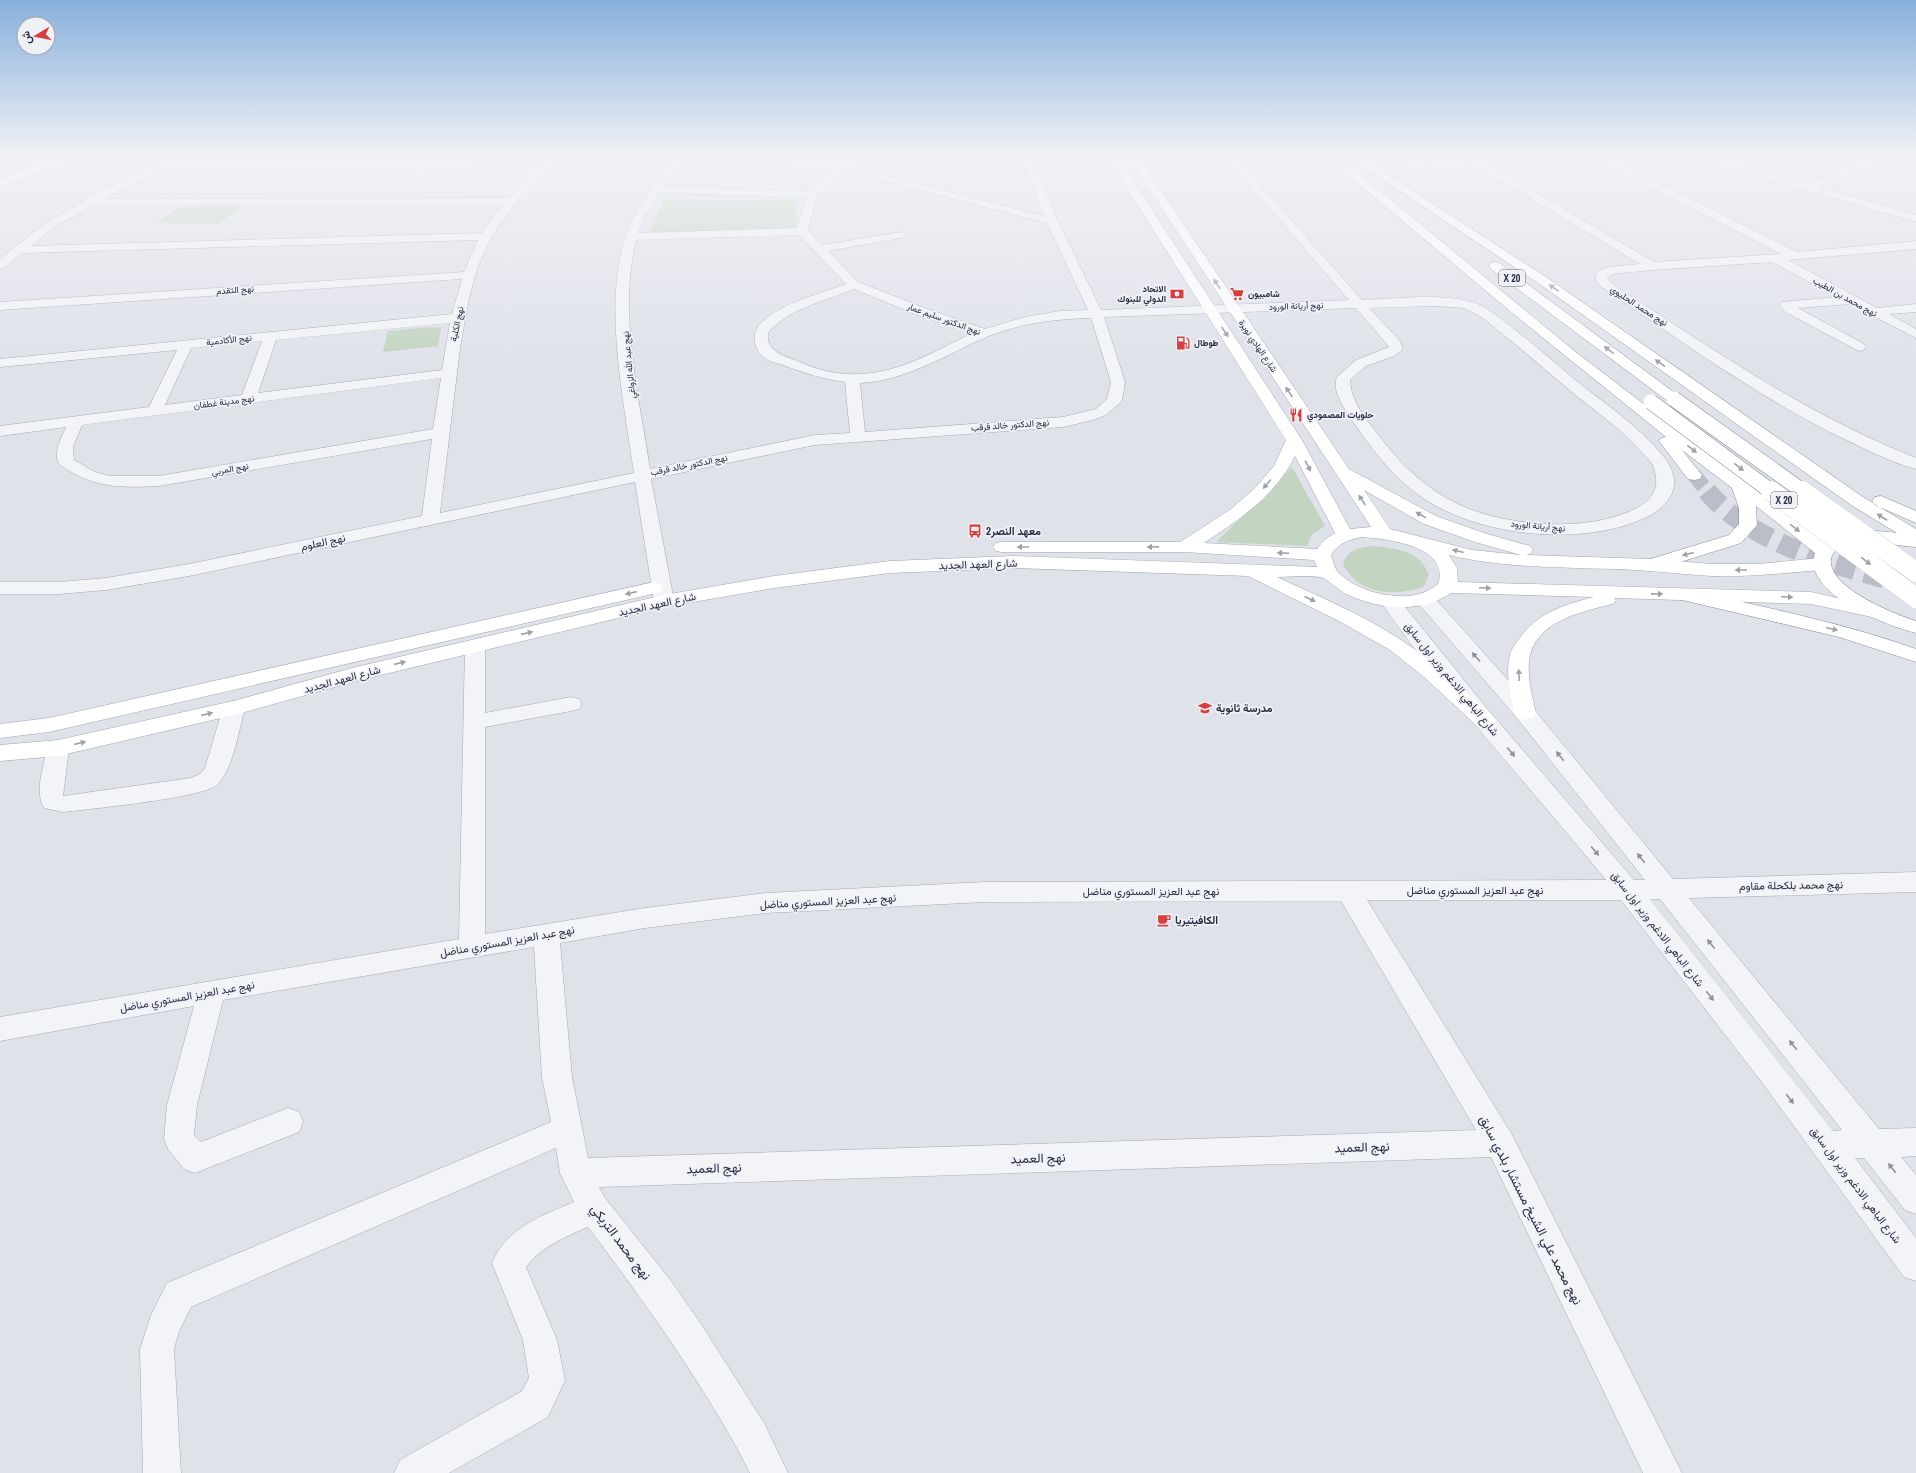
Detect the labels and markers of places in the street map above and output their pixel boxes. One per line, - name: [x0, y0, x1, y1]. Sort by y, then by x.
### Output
- place label: الاتحاد الدولي للبنوك: [1117, 283, 1166, 307]
- bank icon: الاتحاد الدولي للبنوك: [1169, 286, 1185, 302]
- supermarket icon: شامبيون: [1229, 286, 1245, 302]
- place label: شامبيون: [1248, 288, 1280, 300]
- fuel station icon: طوطال: [1175, 335, 1191, 351]
- place label: طوطال: [1194, 337, 1218, 349]
- restaurant icon: حلويات المصمودي: [1288, 407, 1304, 423]
- place label: حلويات المصمودي: [1307, 409, 1374, 423]
- bus stop icon: معهد النصر2: [967, 523, 983, 539]
- place label: معهد النصر2: [986, 524, 1041, 538]
- school or university icon: مدرسة ثانوية: [1197, 700, 1213, 716]
- place label: مدرسة ثانوية: [1216, 701, 1273, 715]
- cafe icon: الكافيتيريا: [1156, 912, 1172, 928]
- place label: الكافيتيريا: [1175, 913, 1218, 927]

